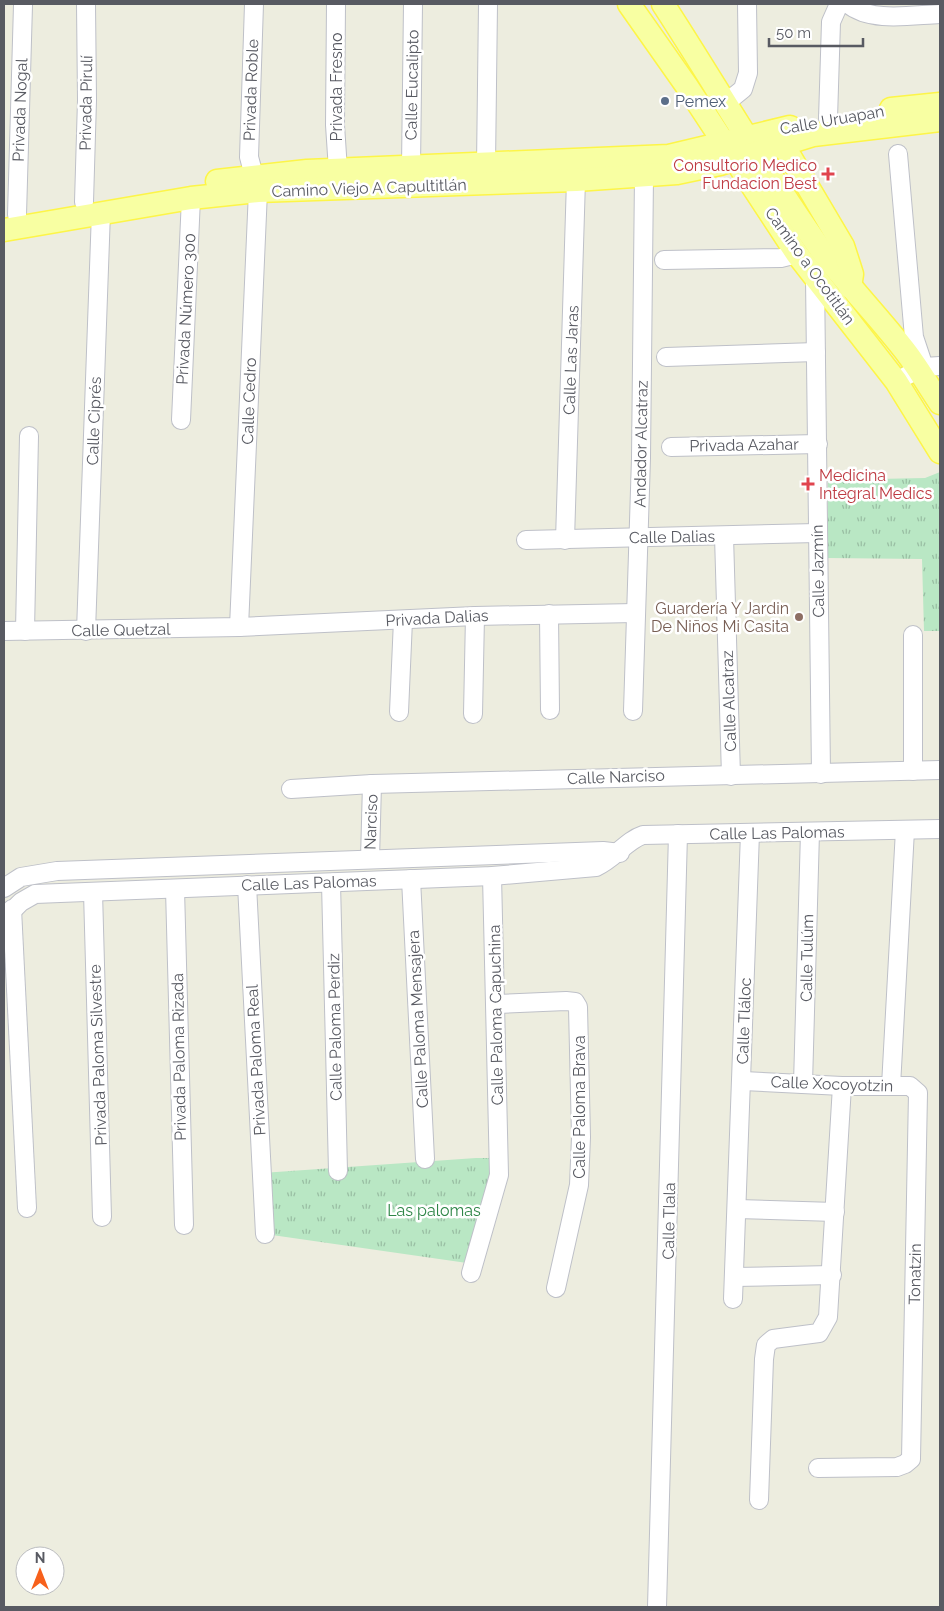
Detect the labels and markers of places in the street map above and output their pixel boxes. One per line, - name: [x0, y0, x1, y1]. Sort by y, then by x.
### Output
- place label: Pemex: [675, 92, 726, 111]
- marker: Pemex: [659, 95, 671, 107]
- place label: Consultorio Medico Fundacion Best: [673, 156, 818, 193]
- marker: Consultorio Medico Fundacion Best: [821, 167, 835, 181]
- place label: Medicina Integral Medics: [819, 466, 932, 503]
- marker: Medicina Integral Medics: [801, 477, 815, 491]
- place label: Guardería Y Jardin De Niños Mi Casita: [651, 599, 789, 636]
- marker: Guardería Y Jardin De Niños Mi Casita: [793, 611, 805, 623]

